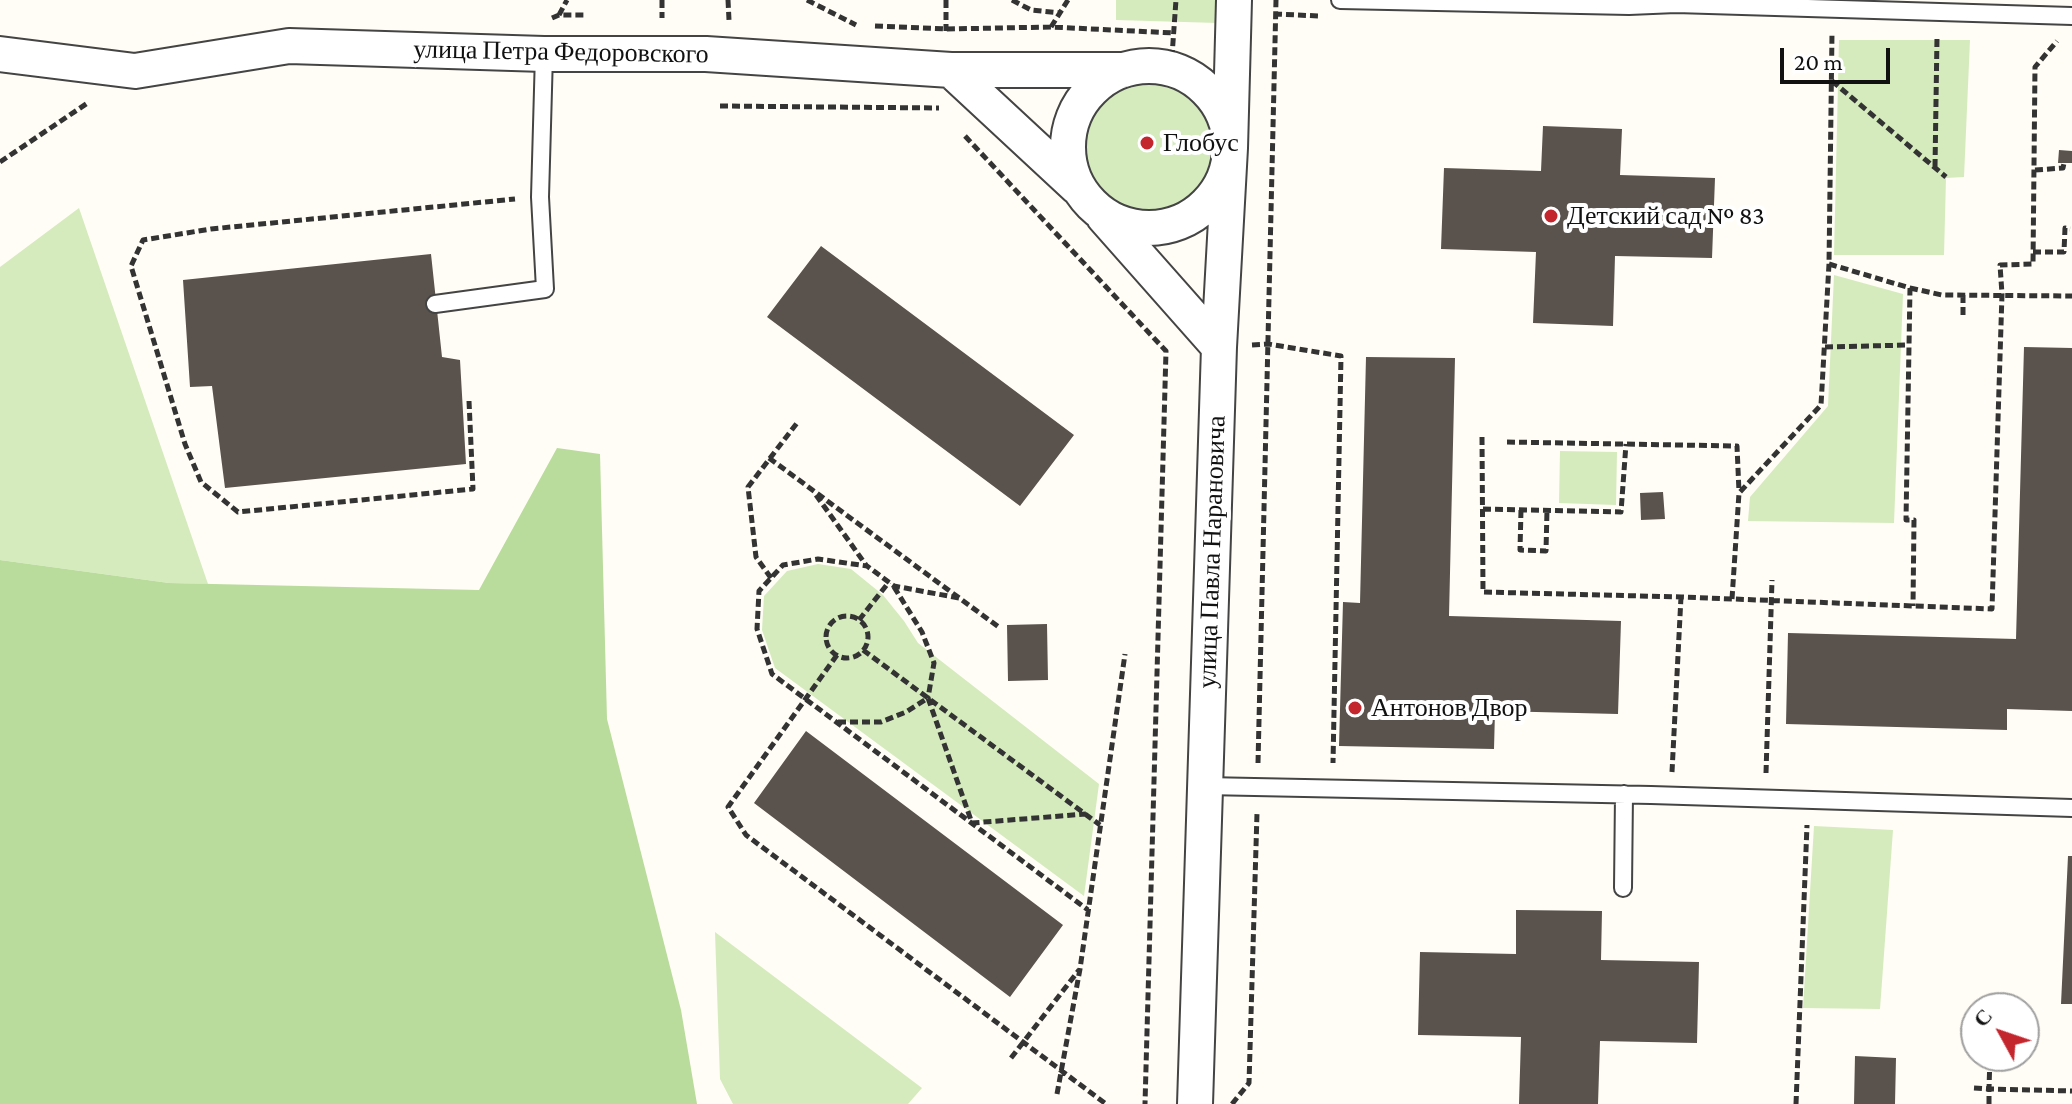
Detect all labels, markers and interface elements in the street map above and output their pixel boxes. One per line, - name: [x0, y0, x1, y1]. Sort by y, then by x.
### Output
- scale bar: [1784, 32, 1894, 82]
- street label: улица Петра Федоровского: [413, 34, 709, 70]
- text: 20 m: [1794, 48, 1843, 75]
- place label: Глобус: [1163, 127, 1239, 159]
- marker: Глобус: [1138, 134, 1156, 152]
- place label: Детский сад № 83: [1567, 200, 1765, 232]
- marker: Детский сад № 83: [1542, 207, 1560, 225]
- street label: улица Павла Нарановича: [1192, 415, 1232, 689]
- place label: Антонов Двор: [1371, 692, 1528, 724]
- marker: Антонов Двор: [1346, 699, 1364, 717]
- north arrow: [1960, 992, 2040, 1072]
- text: С: [1968, 1003, 1997, 1032]

